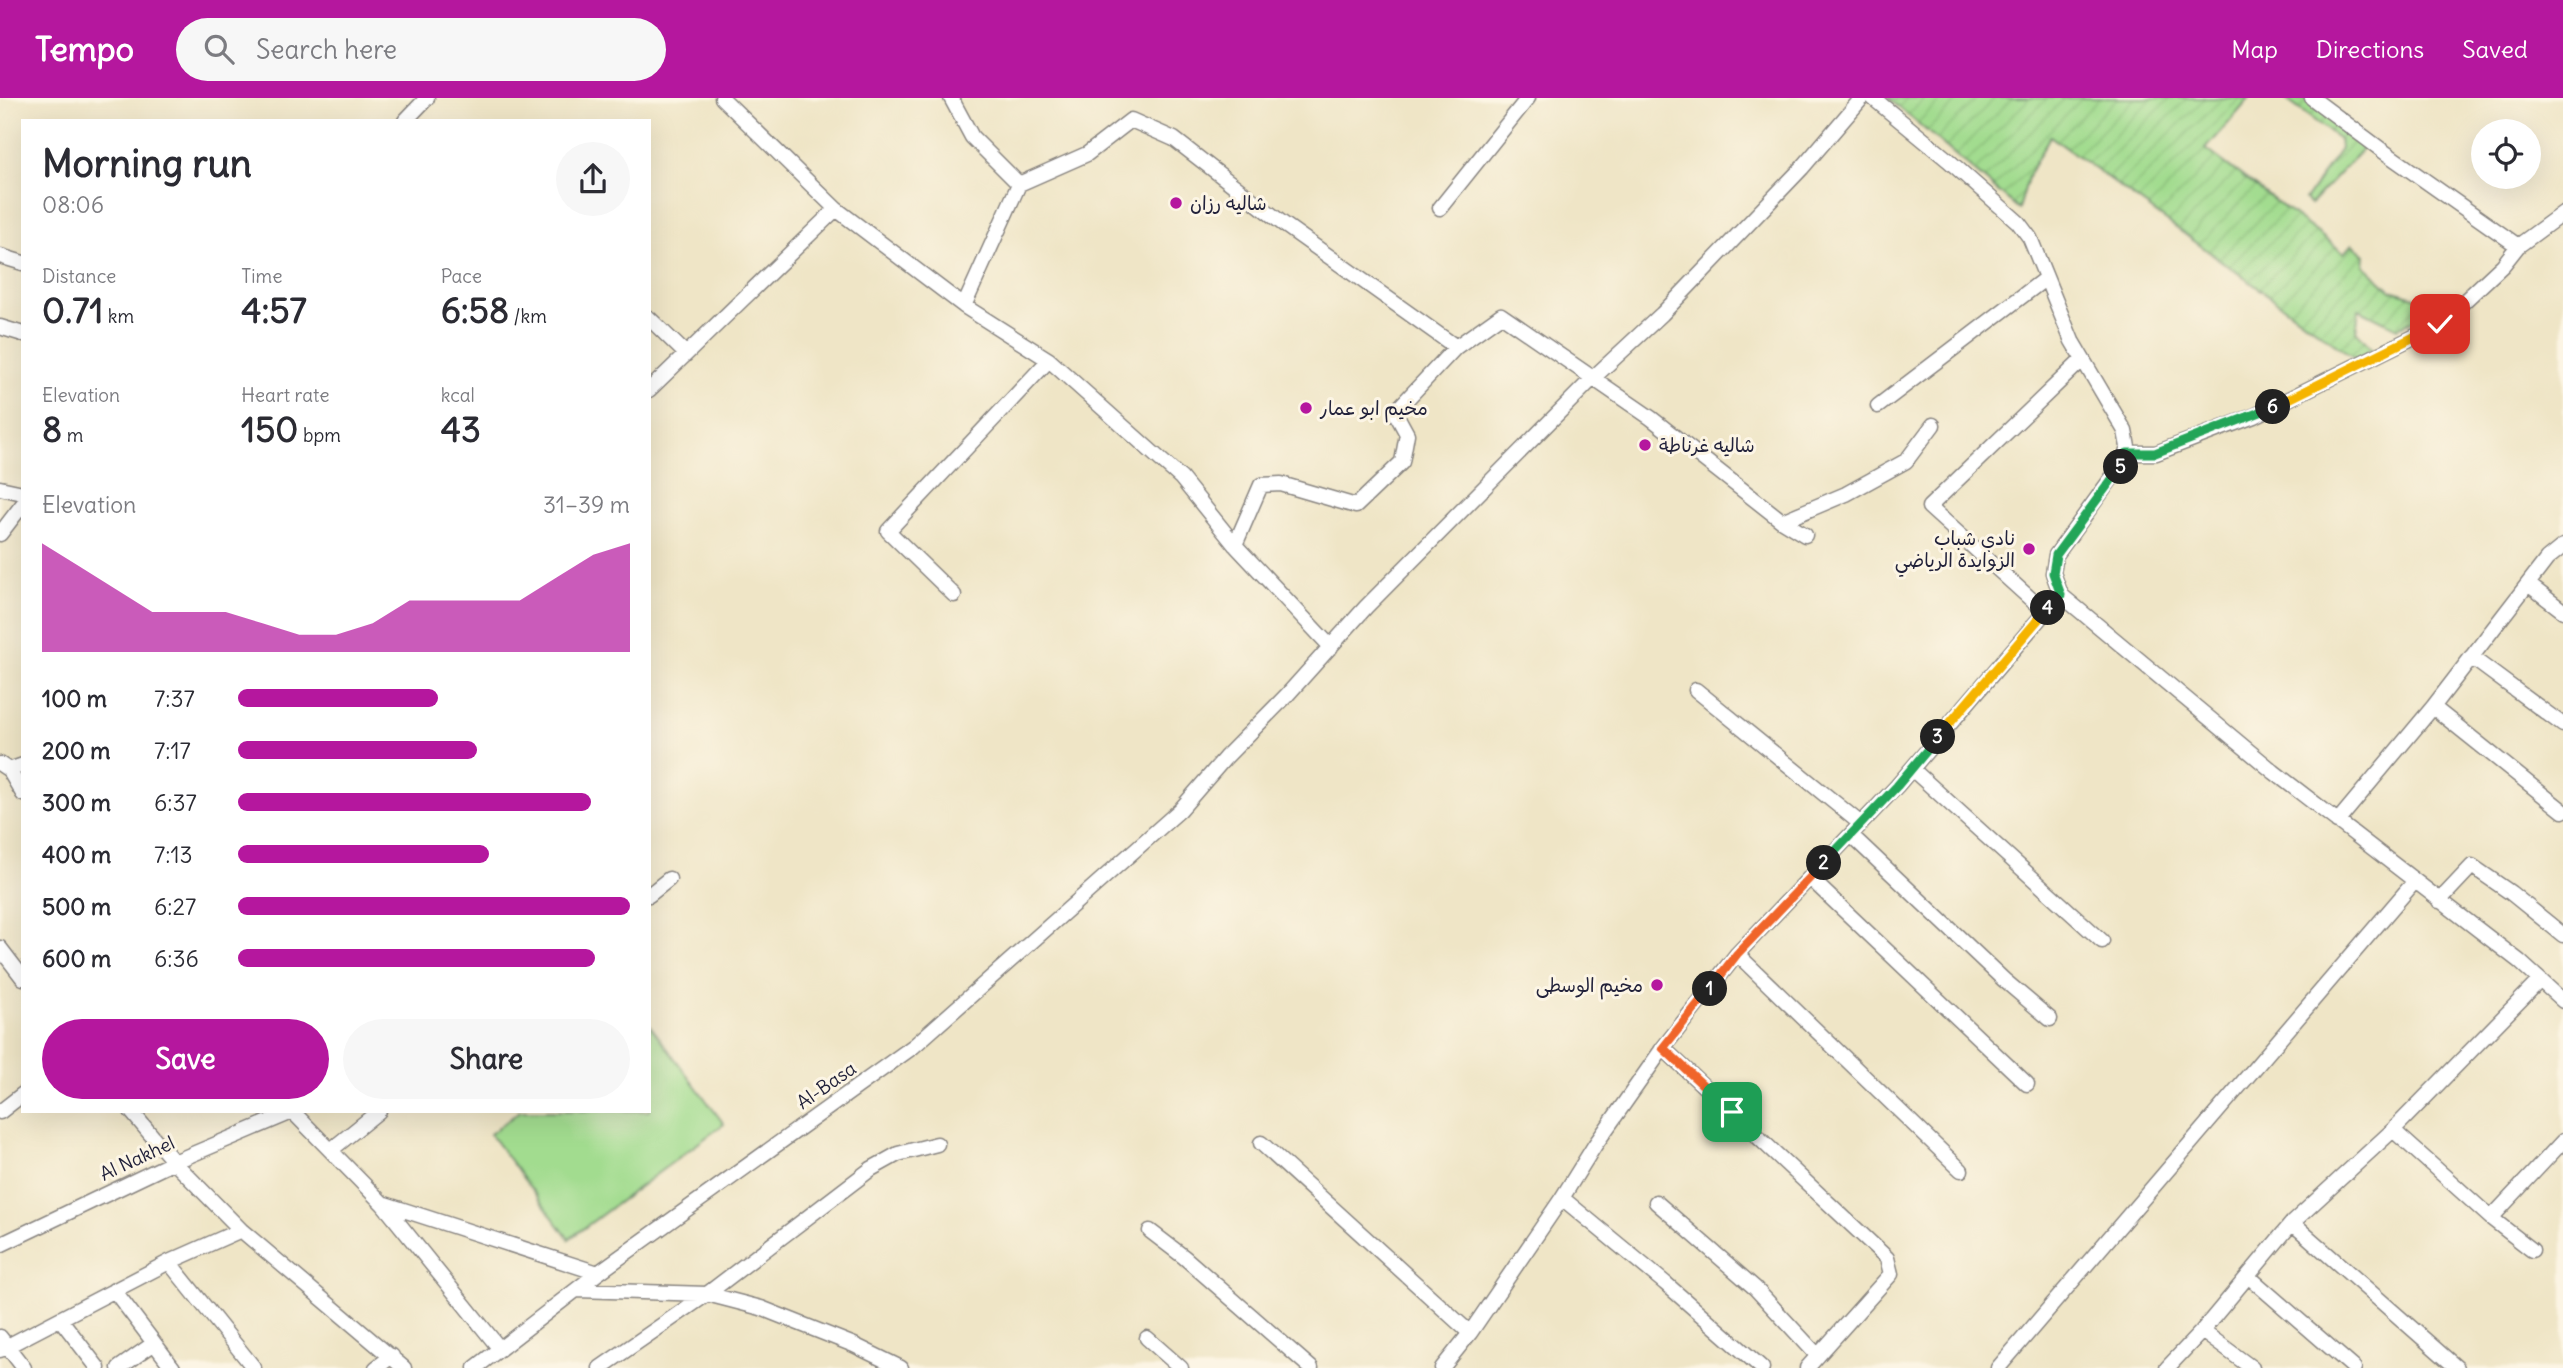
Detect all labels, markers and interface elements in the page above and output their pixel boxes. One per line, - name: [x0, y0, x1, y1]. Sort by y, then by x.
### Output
- search box: [176, 18, 666, 81]
- text: Tempo: [35, 28, 134, 70]
- icon: search: [200, 30, 238, 68]
- text: Search here: [256, 33, 397, 66]
- text: Map: [2231, 34, 2278, 64]
- text: Directions: [2316, 34, 2424, 64]
- text: Saved: [2462, 34, 2528, 64]
- map controls: [2471, 119, 2541, 189]
- button: locate: [2471, 119, 2541, 189]
- text: Morning run: [42, 140, 252, 187]
- button: share: [556, 142, 630, 216]
- text: 08:06: [42, 190, 104, 219]
- place label: شاليه رزان: [1190, 191, 1267, 215]
- marker: شاليه رزان: [1168, 195, 1184, 211]
- text: Distance: [42, 264, 116, 288]
- text: Time: [241, 264, 282, 288]
- text: Pace: [441, 264, 482, 288]
- text: 0.71: [42, 288, 103, 332]
- text: 4:57: [241, 288, 307, 332]
- text: 6:58: [441, 288, 509, 332]
- pin: [2410, 294, 2470, 354]
- text: km: [103, 304, 134, 328]
- text: /km: [509, 304, 547, 328]
- icon: check: [2421, 305, 2459, 343]
- text: Elevation: [42, 383, 120, 407]
- text: Heart rate: [241, 383, 329, 407]
- text: kcal: [441, 383, 475, 407]
- pin: 6: [2256, 390, 2290, 424]
- text: 6: [2267, 394, 2278, 418]
- place label: مخيم ابو عمار: [1319, 396, 1428, 423]
- marker: مخيم ابو عمار: [1298, 400, 1314, 416]
- text: 8: [42, 407, 62, 451]
- text: 150: [241, 407, 298, 451]
- text: 43: [441, 407, 481, 451]
- text: m: [62, 423, 83, 447]
- text: bpm: [298, 423, 341, 447]
- place label: شاليه غرناطة: [1659, 433, 1755, 457]
- marker: شاليه غرناطة: [1637, 437, 1653, 453]
- pin: 5: [2104, 450, 2138, 484]
- text: 5: [2115, 454, 2126, 478]
- text: Elevation: [42, 490, 136, 519]
- text: 31–39 m: [543, 490, 630, 519]
- place label: نادي شباب الزوايدة الرياضي: [1895, 526, 2015, 577]
- marker: نادي شباب الزوايدة الرياضي: [2021, 541, 2037, 557]
- pin: 4: [2030, 590, 2066, 626]
- text: 4: [2042, 595, 2053, 619]
- text: 100 m: [42, 684, 107, 713]
- text: 7:37: [154, 684, 195, 713]
- pin: 3: [1920, 720, 1955, 754]
- text: 3: [1932, 724, 1943, 748]
- text: 200 m: [42, 736, 111, 765]
- text: 7:17: [154, 736, 191, 765]
- text: 300 m: [42, 788, 111, 817]
- text: 6:37: [154, 788, 197, 817]
- text: 400 m: [42, 840, 111, 869]
- text: 7:13: [154, 840, 193, 869]
- pin: 2: [1806, 846, 1842, 880]
- text: 2: [1818, 850, 1829, 874]
- text: 500 m: [42, 892, 111, 921]
- text: 6:27: [154, 892, 196, 921]
- text: 600 m: [42, 944, 111, 973]
- text: 6:36: [154, 944, 199, 973]
- pin: 1: [1692, 972, 1728, 1006]
- place label: مخيم الوسطى: [1536, 973, 1643, 1000]
- text: 1: [1706, 976, 1713, 1000]
- marker: مخيم الوسطى: [1649, 977, 1665, 993]
- button: Save: [42, 1019, 329, 1099]
- button: Share: [343, 1019, 630, 1099]
- street label: Al-Basa: [792, 1056, 861, 1114]
- pin: [1702, 1082, 1762, 1142]
- icon: arrive: [1713, 1093, 1751, 1131]
- street label: Al Nakhel: [96, 1130, 178, 1186]

